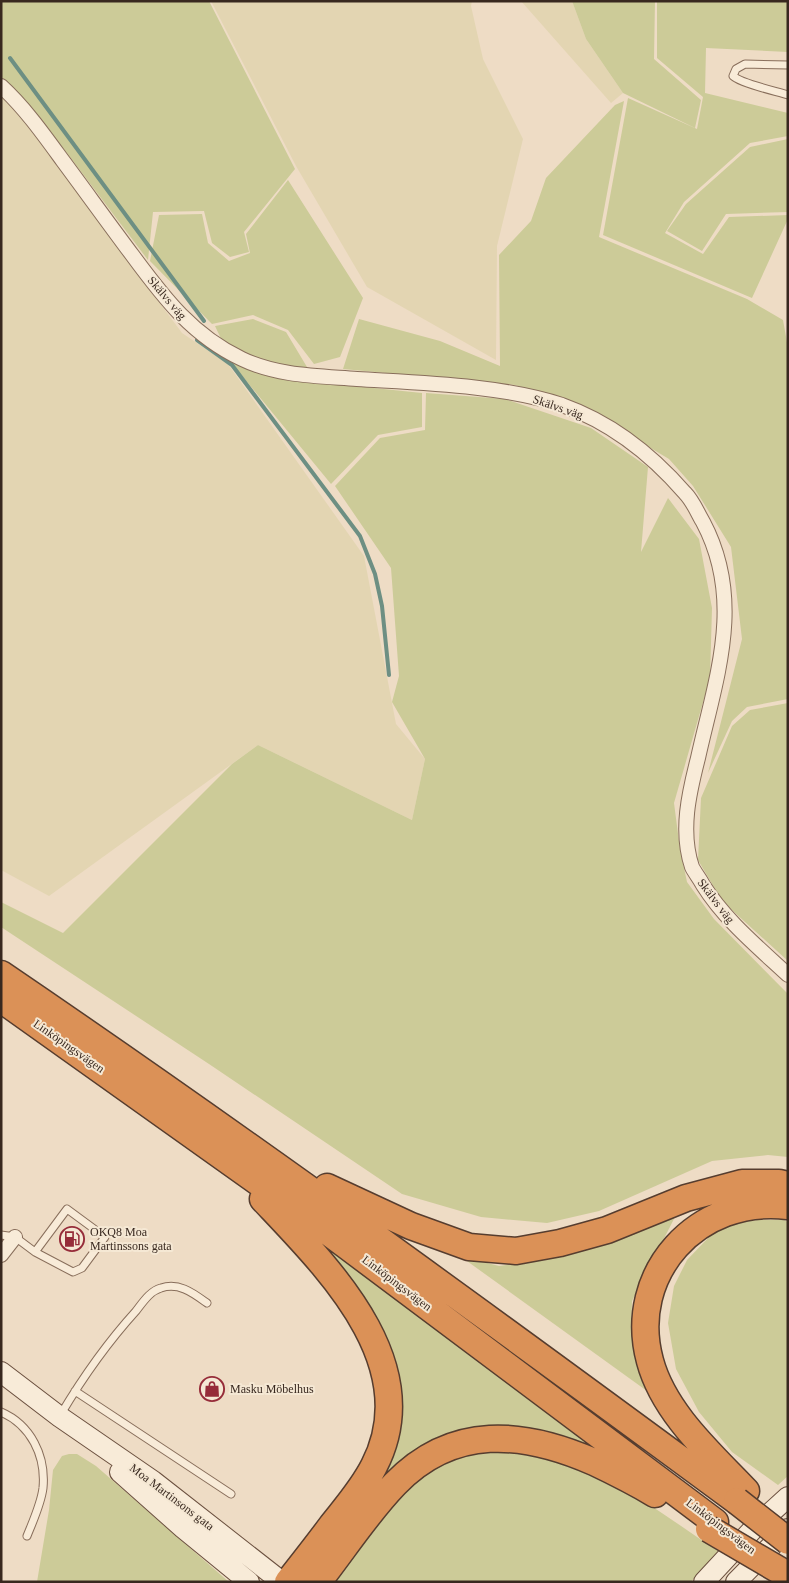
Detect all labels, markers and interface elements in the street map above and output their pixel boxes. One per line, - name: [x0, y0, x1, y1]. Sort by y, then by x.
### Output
- street label: Skälvs väg: [145, 273, 189, 323]
- street label: Skälvs väg: [531, 392, 585, 422]
- street label: Skälvs väg: [695, 876, 737, 926]
- street label: Linköpingsvägen: [31, 1016, 107, 1076]
- place label: OKQ8 Moa Martinssons gata: [90, 1225, 172, 1253]
- fuel station icon: OKQ8 Moa Martinssons gata: [59, 1226, 85, 1252]
- street label: Linköpingsvägen: [360, 1252, 434, 1314]
- shop icon: Masku Möbelhus: [199, 1376, 225, 1402]
- place label: Masku Möbelhus: [230, 1382, 314, 1396]
- street label: Moa Martinsons gata: [127, 1461, 217, 1534]
- street label: Linköpingsvägen: [684, 1495, 758, 1557]

